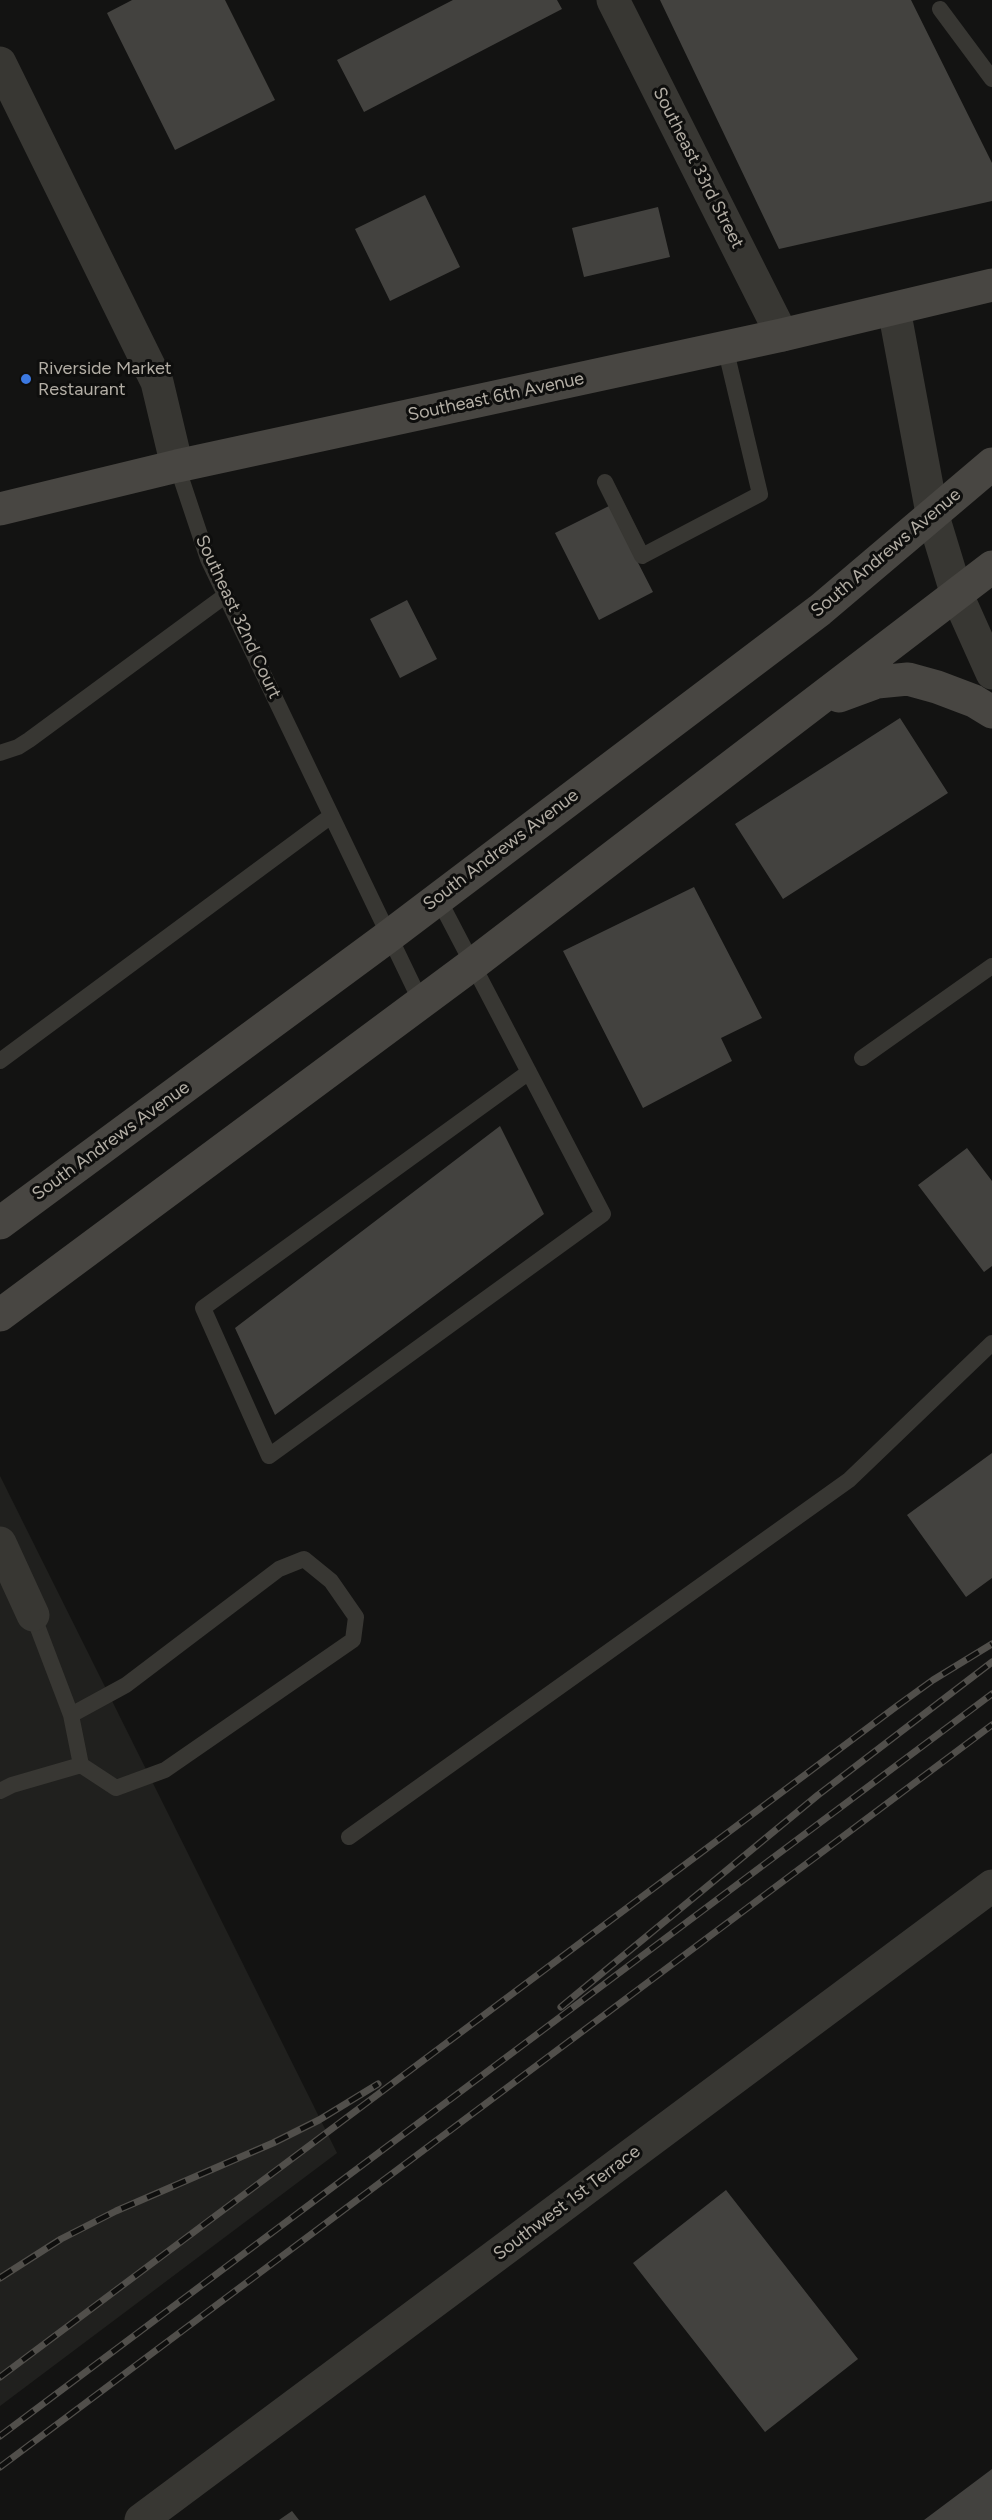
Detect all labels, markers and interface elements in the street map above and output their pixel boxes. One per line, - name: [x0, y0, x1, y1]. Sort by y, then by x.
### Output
- street label: Southeast 33rd Street: [648, 84, 748, 252]
- place label: Riverside Market Restaurant: [38, 358, 172, 400]
- street label: Southeast 6th Avenue: [406, 368, 586, 426]
- marker: Riverside Market Restaurant: [19, 372, 33, 386]
- street label: South Andrews Avenue: [807, 484, 965, 622]
- street label: Southeast 32nd Court: [191, 532, 285, 702]
- street label: South Andrews Avenue: [419, 784, 583, 916]
- street label: South Andrews Avenue: [28, 1077, 194, 1205]
- street label: Southwest 1st Terrace: [489, 2141, 645, 2265]

